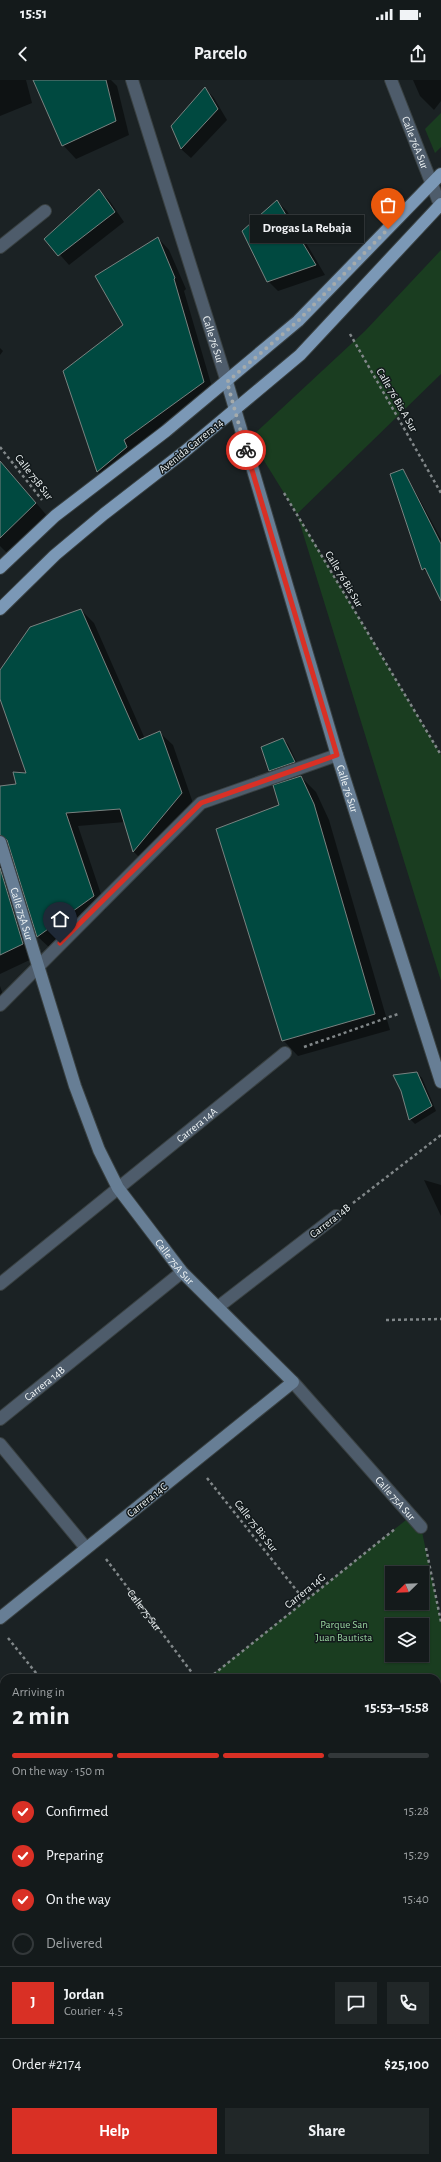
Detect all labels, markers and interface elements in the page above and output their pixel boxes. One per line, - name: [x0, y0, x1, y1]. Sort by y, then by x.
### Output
- text: 15:51: [20, 6, 47, 21]
- icon: back: [12, 43, 34, 65]
- icon: share: [407, 43, 429, 65]
- text: Parcelo: [194, 45, 247, 63]
- street label: Calle 76A Sur: [400, 115, 431, 171]
- pin: [371, 188, 405, 229]
- icon: bag: [377, 194, 399, 216]
- callout: Drogas La Rebaja: [250, 215, 364, 243]
- text: Drogas La Rebaja: [262, 222, 352, 235]
- street label: Calle 76 Sur: [201, 314, 226, 365]
- street label: Calle 76 Bis A Sur: [374, 366, 420, 434]
- street label: Avenida Carrera 14: [157, 417, 225, 475]
- courier: [226, 430, 266, 470]
- icon: bike: [235, 439, 257, 461]
- street label: Calle 75B Sur: [13, 452, 55, 502]
- street label: Calle 76 Bis Sur: [323, 549, 365, 609]
- street label: Calle 76 Sur: [335, 763, 360, 814]
- street label: Calle 75A Sur: [9, 886, 35, 942]
- pin: [43, 902, 77, 943]
- icon: home: [49, 908, 71, 930]
- street label: Carrera 14A: [174, 1105, 219, 1144]
- street label: Carrera 14B: [308, 1202, 352, 1240]
- street label: Calle 75A Sur: [153, 1237, 197, 1287]
- street label: Carrera 14B: [22, 1364, 67, 1403]
- street label: Calle 75A Sur: [373, 1474, 418, 1523]
- street label: Carrera 14C: [125, 1480, 169, 1519]
- street label: Calle 75 Bis Sur: [232, 1498, 280, 1554]
- north arrow: [385, 1566, 429, 1610]
- map controls: [385, 1566, 429, 1662]
- street label: Carrera 14G: [283, 1571, 327, 1611]
- street label: Calle 75 Sur: [126, 1587, 164, 1633]
- button: layers: [385, 1618, 429, 1662]
- park label: Parque San Juan Bautista: [316, 1619, 372, 1643]
- text: Arriving in: [12, 1686, 65, 1699]
- text: 15:53–15:58: [365, 1700, 429, 1715]
- text: 2 min: [12, 1703, 70, 1729]
- text: On the way · 150 m: [12, 1765, 105, 1778]
- icon: check: [12, 1801, 34, 1823]
- text: Confirmed: [46, 1804, 108, 1819]
- text: 15:28: [404, 1805, 429, 1818]
- icon: check: [12, 1845, 34, 1867]
- text: Preparing: [46, 1848, 103, 1863]
- text: 15:29: [404, 1849, 429, 1862]
- icon: check: [12, 1889, 34, 1911]
- text: On the way: [46, 1892, 111, 1907]
- text: 15:40: [403, 1893, 429, 1906]
- text: Delivered: [46, 1936, 103, 1951]
- button: chat: [335, 1982, 377, 2024]
- button: phone: [387, 1982, 429, 2024]
- text: Jordan: [64, 1987, 104, 2002]
- text: J: [30, 1995, 36, 2010]
- text: Courier · 4.5: [64, 2005, 123, 2018]
- text: Order #2174: [12, 2057, 82, 2072]
- text: $25,100: [384, 2057, 429, 2072]
- button: Help: [12, 2108, 217, 2154]
- button: Share: [225, 2108, 429, 2154]

